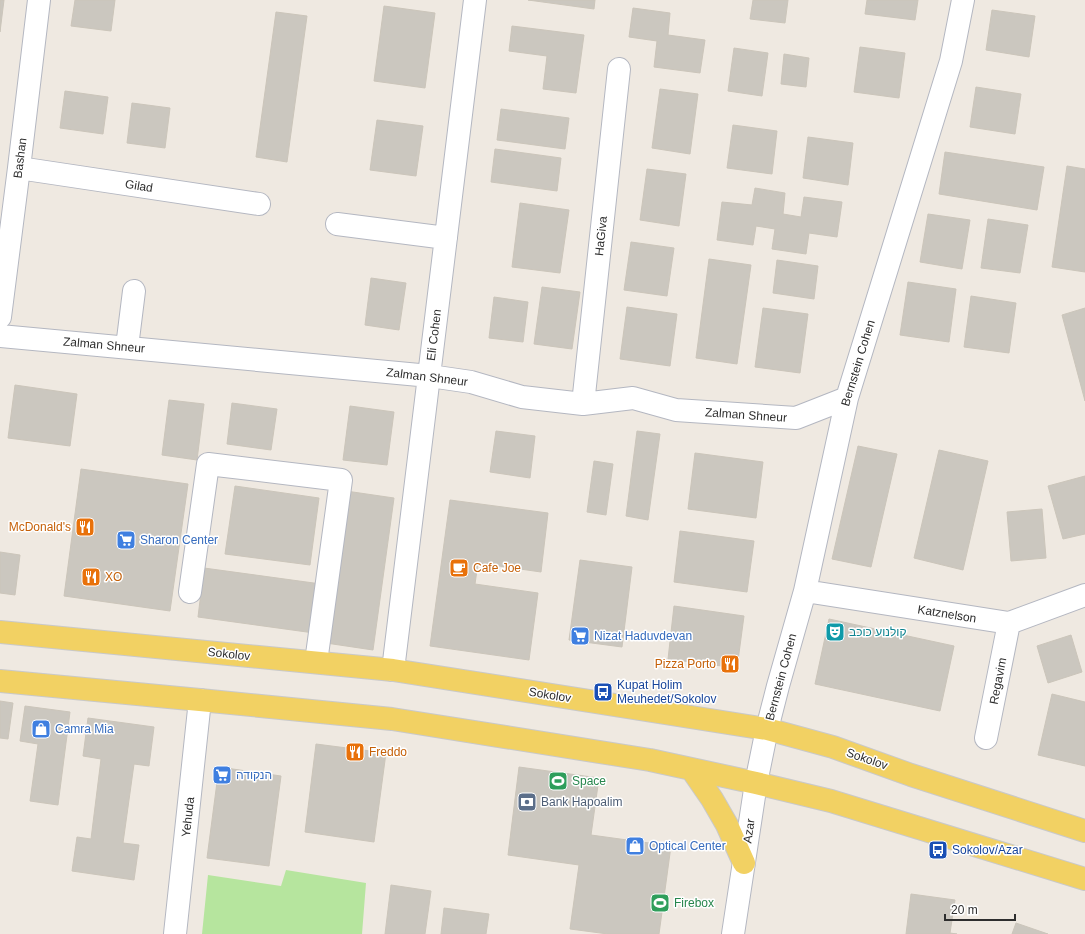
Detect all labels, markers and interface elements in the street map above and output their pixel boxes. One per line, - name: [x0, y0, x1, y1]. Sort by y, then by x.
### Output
- street label: Bashan: [11, 137, 29, 179]
- street label: Gilad: [124, 177, 154, 195]
- street label: HaGiva: [592, 215, 610, 257]
- street label: Eli Cohen: [424, 308, 444, 362]
- street label: Bernstein Cohen: [838, 318, 878, 408]
- street label: Zalman Shneur: [63, 334, 145, 356]
- street label: Zalman Shneur: [385, 365, 469, 389]
- street label: Zalman Shneur: [705, 405, 787, 425]
- restaurant icon: McDonald's: [74, 516, 96, 538]
- place label: McDonald's: [9, 520, 71, 534]
- supermarket icon: Sharon Center: [115, 529, 137, 551]
- place label: Sharon Center: [140, 533, 218, 547]
- cafe icon: Cafe Joe: [448, 557, 470, 579]
- place label: Cafe Joe: [473, 561, 521, 575]
- restaurant icon: XO: [80, 566, 102, 588]
- place label: XO: [105, 570, 122, 584]
- street label: Katznelson: [917, 602, 977, 626]
- theatre icon: קולנוע כוכב: [824, 621, 846, 643]
- supermarket icon: Nizat Haduvdevan: [569, 625, 591, 647]
- place label: קולנוע כוכב: [849, 625, 907, 639]
- place label: Nizat Haduvdevan: [594, 629, 692, 643]
- street label: Bernstein Cohen: [763, 632, 799, 722]
- street label: Sokolov: [207, 645, 251, 663]
- restaurant icon: Pizza Porto: [719, 653, 741, 675]
- street label: Regavim: [987, 656, 1009, 706]
- place label: Pizza Porto: [655, 657, 716, 671]
- place label: Kupat Holim Meuhedet/Sokolov: [617, 678, 716, 706]
- bus stop icon: Kupat Holim Meuhedet/Sokolov: [592, 681, 614, 703]
- street label: Sokolov: [528, 685, 572, 705]
- shop icon: Camra Mia: [30, 718, 52, 740]
- place label: Camra Mia: [55, 722, 114, 736]
- restaurant icon: Freddo: [344, 741, 366, 763]
- place label: Freddo: [369, 745, 407, 759]
- street label: Sokolov: [845, 745, 889, 773]
- supermarket icon: הנקודה: [211, 764, 233, 786]
- place label: הנקודה: [236, 768, 272, 782]
- sports icon: Space: [547, 770, 569, 792]
- place label: Space: [572, 774, 606, 788]
- bank icon: Bank Hapoalim: [516, 791, 538, 813]
- place label: Bank Hapoalim: [541, 795, 622, 809]
- street label: Yehuda: [179, 796, 197, 838]
- street label: Azar: [740, 818, 758, 844]
- shop icon: Optical Center: [624, 835, 646, 857]
- place label: Optical Center: [649, 839, 726, 853]
- bus stop icon: Sokolov/Azar: [927, 839, 949, 861]
- place label: Sokolov/Azar: [952, 843, 1023, 857]
- sports icon: Firebox: [649, 892, 671, 914]
- place label: Firebox: [674, 896, 714, 910]
- scale bar: [945, 896, 1015, 922]
- text: 20 m: [951, 903, 978, 917]

